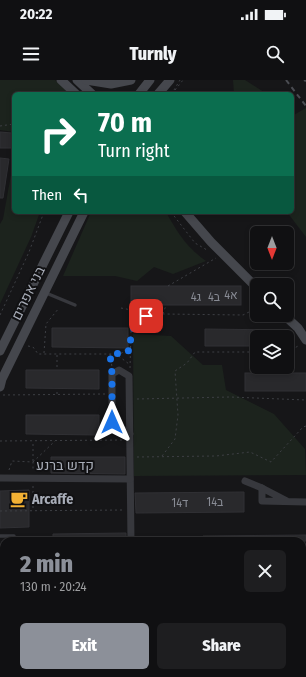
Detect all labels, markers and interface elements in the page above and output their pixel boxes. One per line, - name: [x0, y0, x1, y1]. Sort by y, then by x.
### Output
- text: 20:22: [20, 5, 52, 23]
- icon: menu: [20, 43, 42, 65]
- text: Turnly: [129, 43, 177, 65]
- icon: search: [264, 43, 286, 65]
- text: 70 m: [98, 106, 152, 139]
- icon: right: [32, 108, 84, 160]
- text: Turn right: [98, 140, 170, 162]
- icon: left: [70, 184, 92, 206]
- text: Then: [32, 186, 62, 204]
- north arrow: [250, 226, 294, 270]
- map controls: [250, 226, 294, 374]
- street label: בני אפרים: [8, 263, 49, 323]
- button: search: [250, 278, 294, 322]
- house number: 4א: [224, 288, 238, 302]
- house number: 4ג: [191, 290, 202, 304]
- house number: 4ב: [208, 290, 221, 304]
- pin: [129, 299, 163, 333]
- icon: arrive: [135, 305, 157, 327]
- button: layers: [250, 330, 294, 374]
- position arrow: [91, 401, 133, 443]
- street label: קדש ברנע: [36, 457, 94, 474]
- cafe icon: Arcaffe: [9, 489, 29, 509]
- place label: Arcaffe: [31, 491, 73, 508]
- house number: 14ב: [207, 495, 224, 509]
- house number: 14ד: [172, 496, 188, 510]
- text: 2 min: [20, 550, 73, 578]
- button: close: [244, 550, 286, 592]
- text: 130 m · 20:24: [20, 579, 87, 594]
- button: Exit: [20, 623, 149, 669]
- button: Share: [157, 623, 286, 669]

